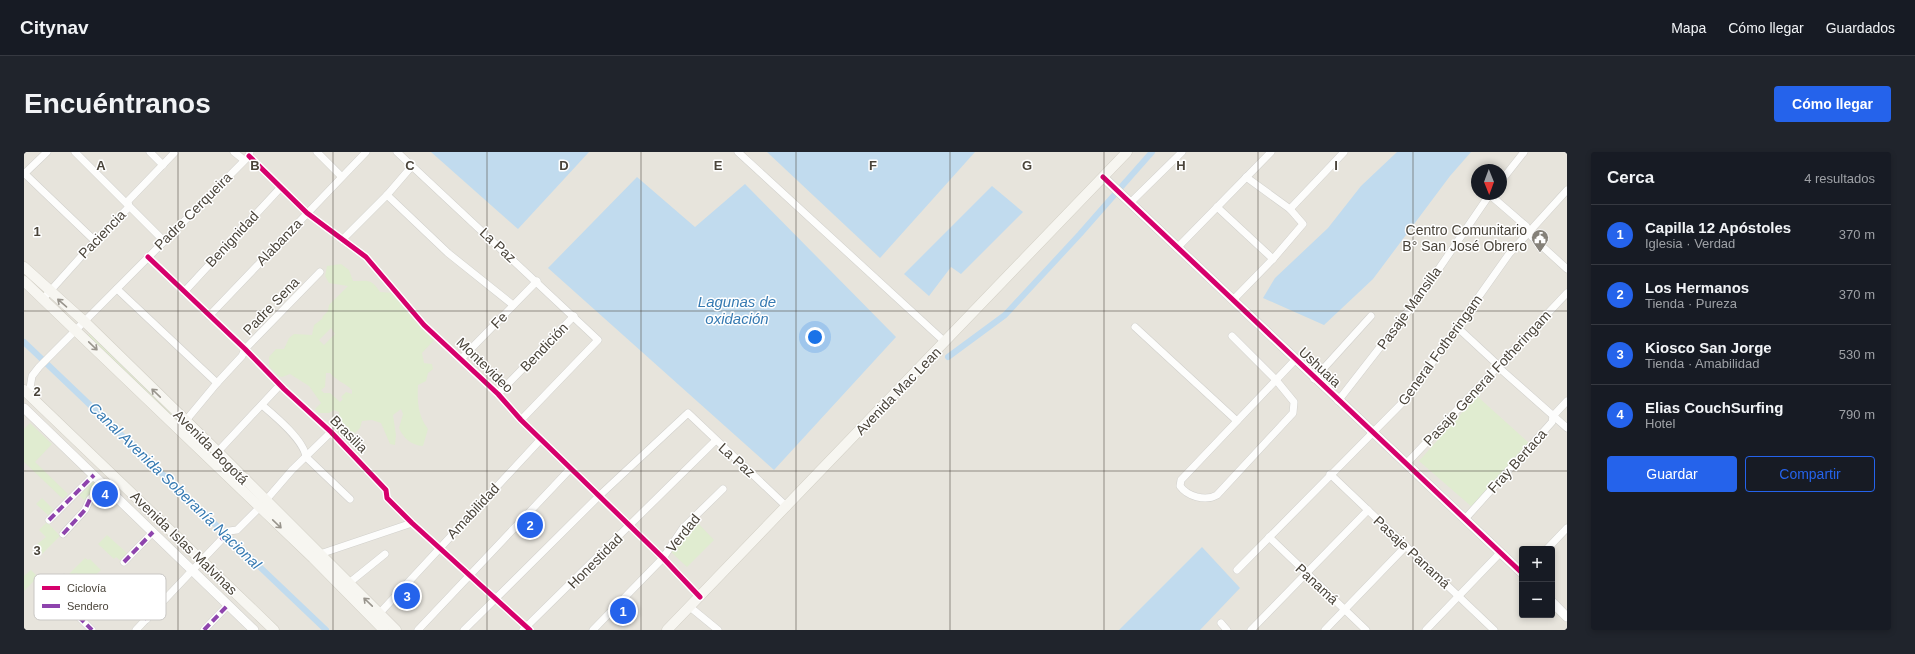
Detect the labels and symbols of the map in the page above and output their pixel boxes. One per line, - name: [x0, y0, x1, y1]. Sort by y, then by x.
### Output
- text: A: [96, 158, 106, 173]
- text: B: [250, 158, 260, 173]
- text: C: [405, 158, 415, 173]
- text: D: [559, 158, 569, 173]
- text: E: [714, 158, 723, 173]
- text: F: [869, 158, 877, 173]
- text: G: [1022, 158, 1032, 173]
- text: H: [1176, 158, 1186, 173]
- text: I: [1334, 158, 1338, 173]
- north arrow: [1471, 164, 1507, 200]
- street label: Padre Cerqueira: [151, 169, 235, 253]
- street label: Paciencia: [75, 206, 129, 261]
- street label: Benignidad: [202, 208, 262, 270]
- street label: Alabanza: [253, 215, 305, 269]
- place label: Centro Comunitario B° San José Obrero: [1402, 222, 1527, 254]
- text: 1: [33, 224, 41, 239]
- street label: La Paz: [477, 224, 519, 266]
- public building icon: Centro Comunitario B° San José Obrero: [1530, 228, 1550, 253]
- street label: Pasaje Mansilla: [1374, 263, 1444, 352]
- street label: Padre Sena: [240, 274, 303, 338]
- street label: General Fotheringam: [1395, 292, 1485, 408]
- water label: Lagunas de oxidación: [698, 293, 776, 327]
- one-way arrow: [58, 299, 68, 308]
- street label: Pasaje General Fotheringam: [1420, 307, 1554, 449]
- street label: Fe: [488, 308, 511, 331]
- street label: Bendición: [517, 319, 571, 375]
- your location: [805, 327, 825, 347]
- street label: Montevideo: [453, 334, 517, 396]
- one-way arrow: [88, 342, 98, 351]
- street label: Avenida Mac Lean: [852, 344, 944, 438]
- street label: Ushuaia: [1296, 344, 1344, 391]
- text: 2: [33, 384, 41, 399]
- one-way arrow: [151, 388, 161, 398]
- water label: Canal Avenida Soberanía Nacional: [86, 399, 265, 573]
- street label: Avenida Bogotá: [170, 406, 252, 488]
- street label: Brasilia: [327, 412, 371, 456]
- street label: Fray Bertaca: [1484, 426, 1550, 496]
- street label: La Paz: [715, 439, 759, 481]
- pin: 4: [92, 479, 118, 509]
- street label: Amabilidad: [444, 480, 502, 542]
- street label: Avenida Islas Malvinas: [127, 488, 241, 598]
- pin: 2: [517, 510, 543, 540]
- street label: Verdad: [663, 511, 703, 555]
- street label: Pasaje Panamá: [1370, 512, 1454, 592]
- one-way arrow: [272, 519, 282, 529]
- street label: Honestidad: [564, 530, 626, 592]
- text: 3: [33, 543, 41, 558]
- street label: Panamá: [1292, 560, 1342, 608]
- legend: [34, 574, 166, 620]
- pin: 3: [394, 581, 420, 611]
- text: Ciclovía: [67, 582, 107, 594]
- pin: 1: [610, 596, 636, 626]
- one-way arrow: [364, 598, 374, 607]
- text: Sendero: [67, 600, 109, 612]

